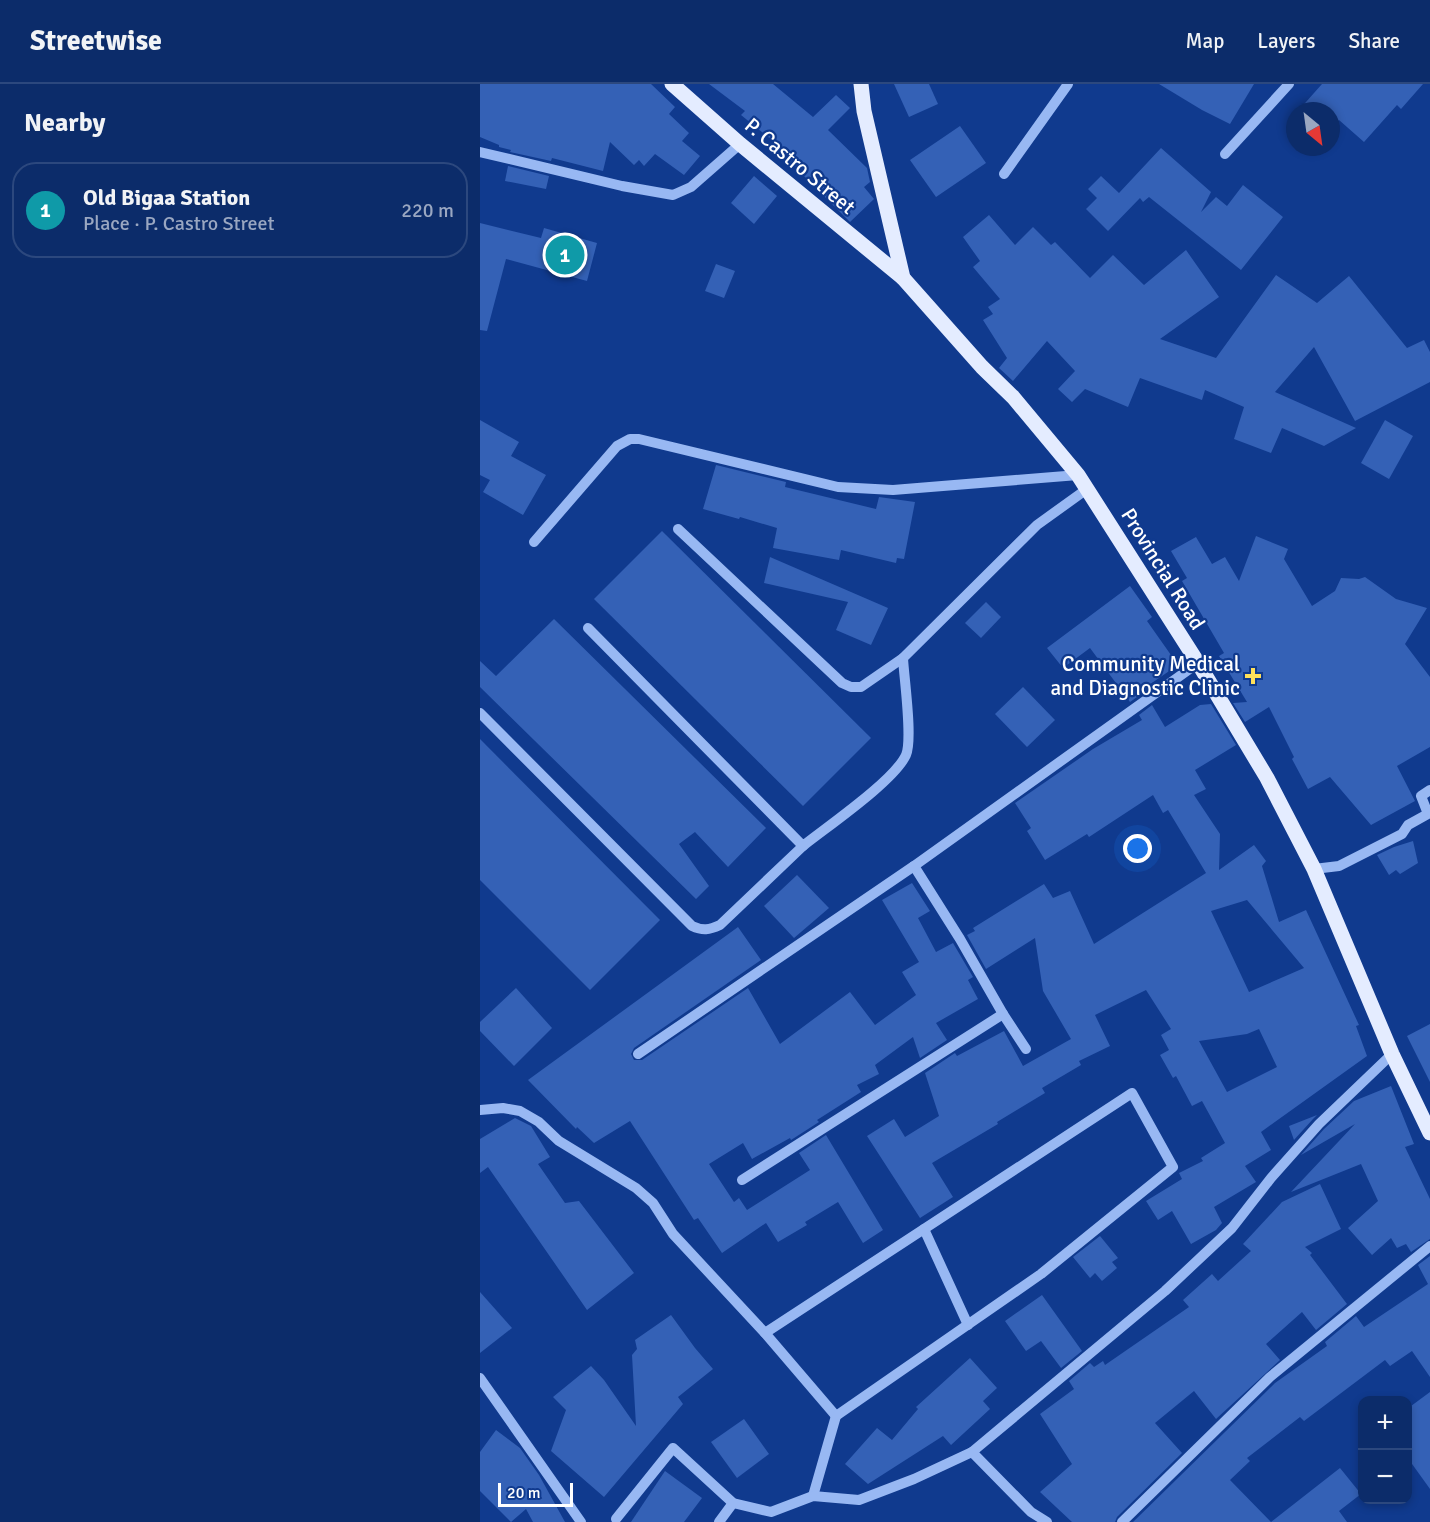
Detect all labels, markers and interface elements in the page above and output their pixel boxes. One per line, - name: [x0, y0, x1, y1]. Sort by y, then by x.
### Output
- text: Streetwise: [30, 24, 162, 58]
- text: Map: [1186, 28, 1224, 54]
- text: Layers: [1257, 28, 1315, 54]
- text: Share: [1348, 28, 1400, 54]
- north arrow: [1286, 102, 1340, 156]
- text: Nearby: [24, 107, 105, 139]
- street label: P. Castro Street: [739, 112, 861, 220]
- text: Old Bigaa Station: [83, 184, 250, 211]
- text: 1: [40, 198, 51, 223]
- text: 220 m: [401, 198, 454, 223]
- text: Place · P. Castro Street: [83, 211, 275, 236]
- pin: 1: [546, 232, 584, 278]
- street label: Provincial Road: [1115, 503, 1211, 635]
- place label: Community Medical and Diagnostic Clinic: [1050, 651, 1240, 701]
- marker: Community Medical and Diagnostic Clinic: [1244, 667, 1262, 685]
- your location: [1123, 834, 1152, 863]
- map controls: [1358, 1396, 1412, 1504]
- button: +: [1358, 1396, 1412, 1450]
- button: −: [1358, 1450, 1412, 1504]
- scale bar: [498, 1480, 573, 1508]
- text: 20 m: [507, 1483, 541, 1503]

